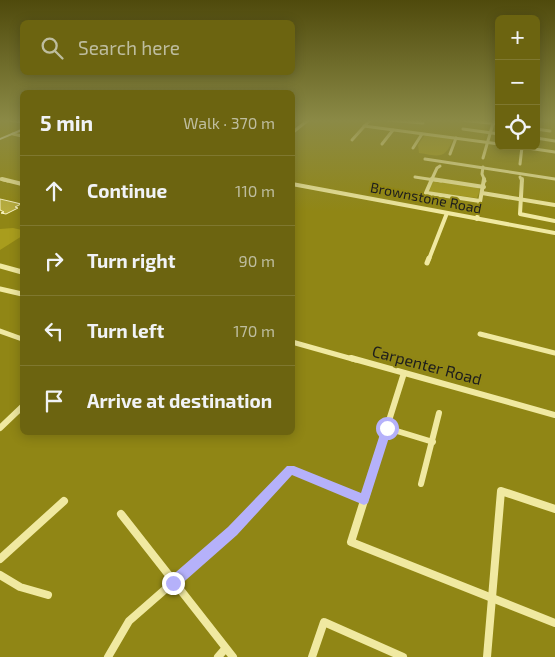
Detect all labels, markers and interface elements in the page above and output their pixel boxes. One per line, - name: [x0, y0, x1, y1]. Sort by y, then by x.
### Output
- map controls: [495, 15, 540, 150]
- button: +: [495, 15, 540, 60]
- search box: [20, 20, 295, 75]
- icon: search: [38, 34, 66, 62]
- text: Search here: [78, 36, 180, 59]
- button: −: [495, 60, 540, 105]
- button: locate: [495, 105, 540, 150]
- text: 5 min: [40, 110, 93, 135]
- text: Walk · 370 m: [183, 113, 275, 132]
- icon: ahead: [40, 177, 68, 205]
- street label: Brownstone Road: [369, 178, 483, 217]
- text: Continue: [87, 179, 167, 202]
- text: 110 m: [235, 181, 275, 200]
- icon: right: [40, 247, 68, 275]
- text: Turn right: [87, 249, 175, 272]
- text: 90 m: [239, 251, 275, 270]
- icon: left: [40, 317, 68, 345]
- text: Turn left: [87, 319, 164, 342]
- text: 170 m: [233, 321, 275, 340]
- street label: Carpenter Road: [370, 341, 484, 388]
- icon: arrive: [40, 387, 68, 415]
- text: Arrive at destination: [87, 389, 272, 412]
- route start: [376, 417, 399, 440]
- route end: [162, 572, 185, 595]

